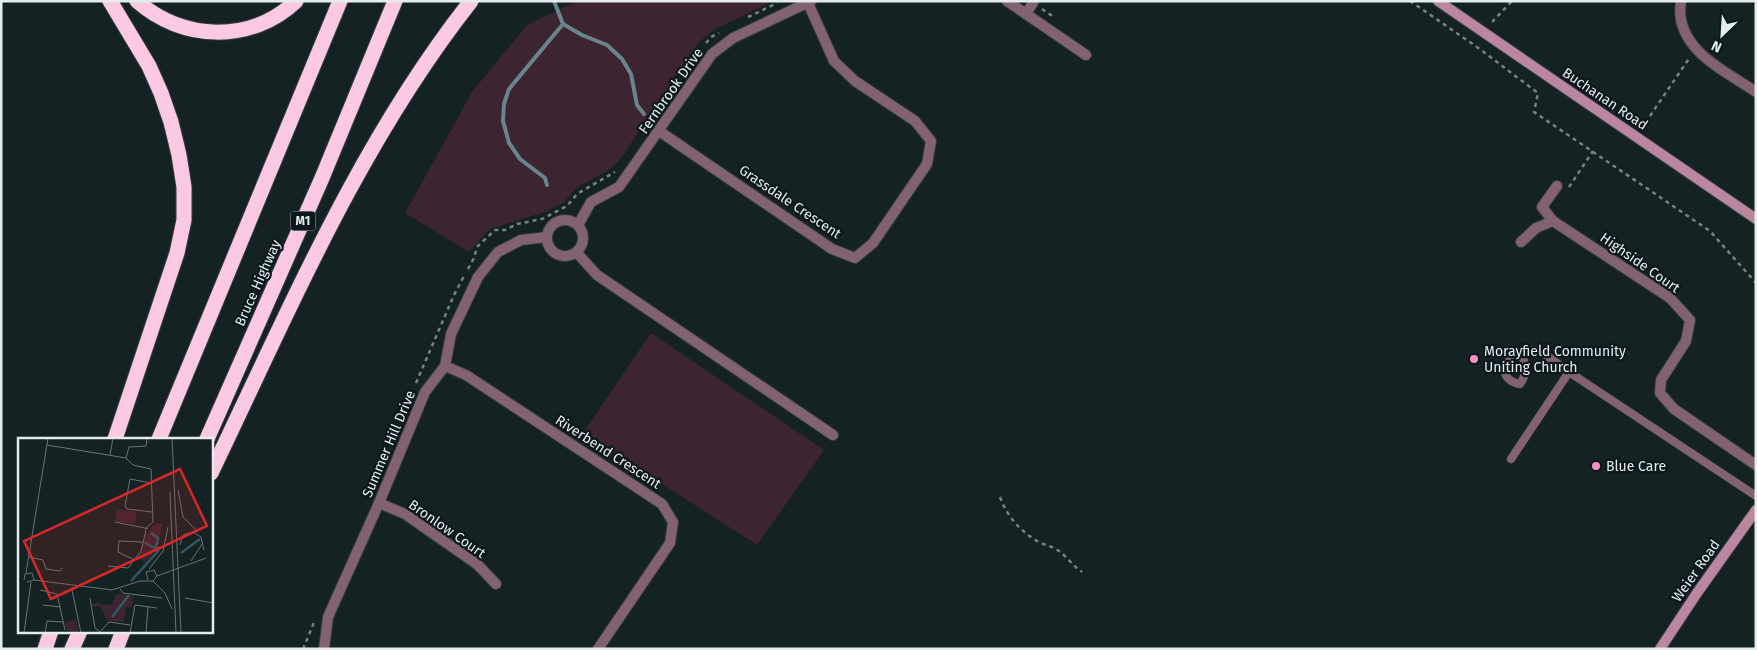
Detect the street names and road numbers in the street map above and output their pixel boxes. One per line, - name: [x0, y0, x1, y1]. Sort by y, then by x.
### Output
- street label: Fernbrook Drive: [635, 45, 707, 137]
- street label: Buchanan Road: [1559, 64, 1651, 134]
- street label: Grassdale Crescent: [736, 162, 845, 243]
- road number: M1: [290, 212, 316, 230]
- street label: Highside Court: [1597, 229, 1684, 297]
- street label: Bruce Highway: [231, 237, 285, 329]
- street label: Summer Hill Drive: [359, 388, 419, 500]
- street label: Riverbend Crescent: [552, 411, 665, 493]
- street label: Bronlow Court: [405, 496, 490, 562]
- street label: Weier Road: [1668, 537, 1724, 605]

